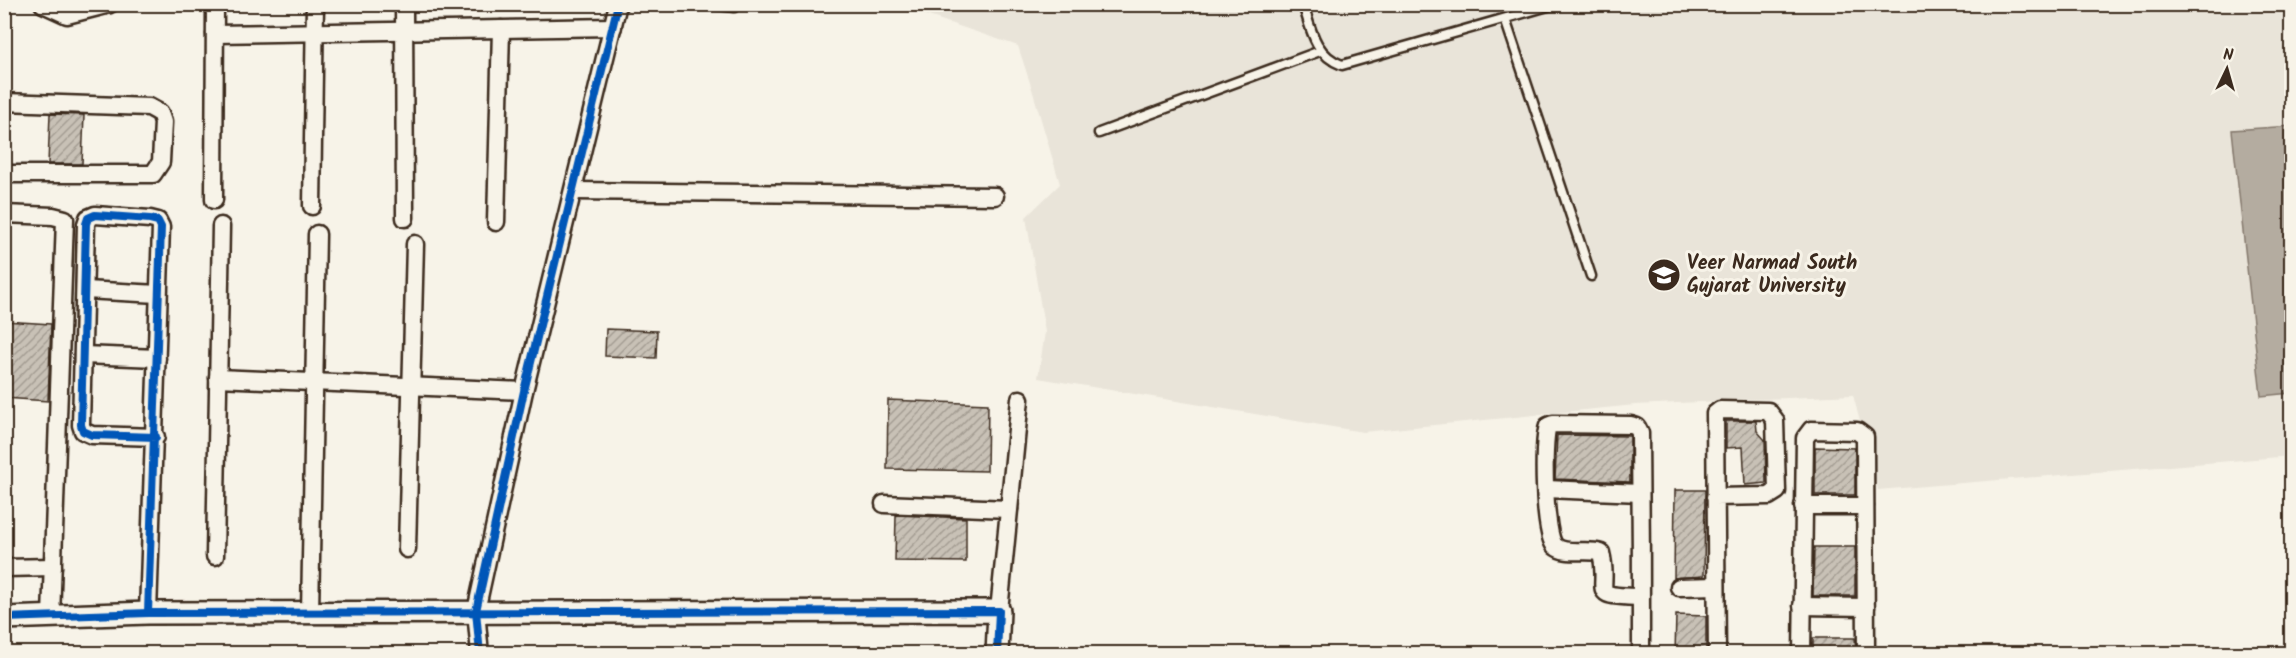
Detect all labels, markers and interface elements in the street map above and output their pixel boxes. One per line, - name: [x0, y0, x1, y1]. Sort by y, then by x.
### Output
- north arrow: [2197, 39, 2257, 99]
- text: N: [2222, 43, 2234, 68]
- place label: Veer Narmad South Gujarat University: [1687, 248, 1857, 303]
- school or university icon: Veer Narmad South Gujarat University: [1646, 257, 1682, 293]

